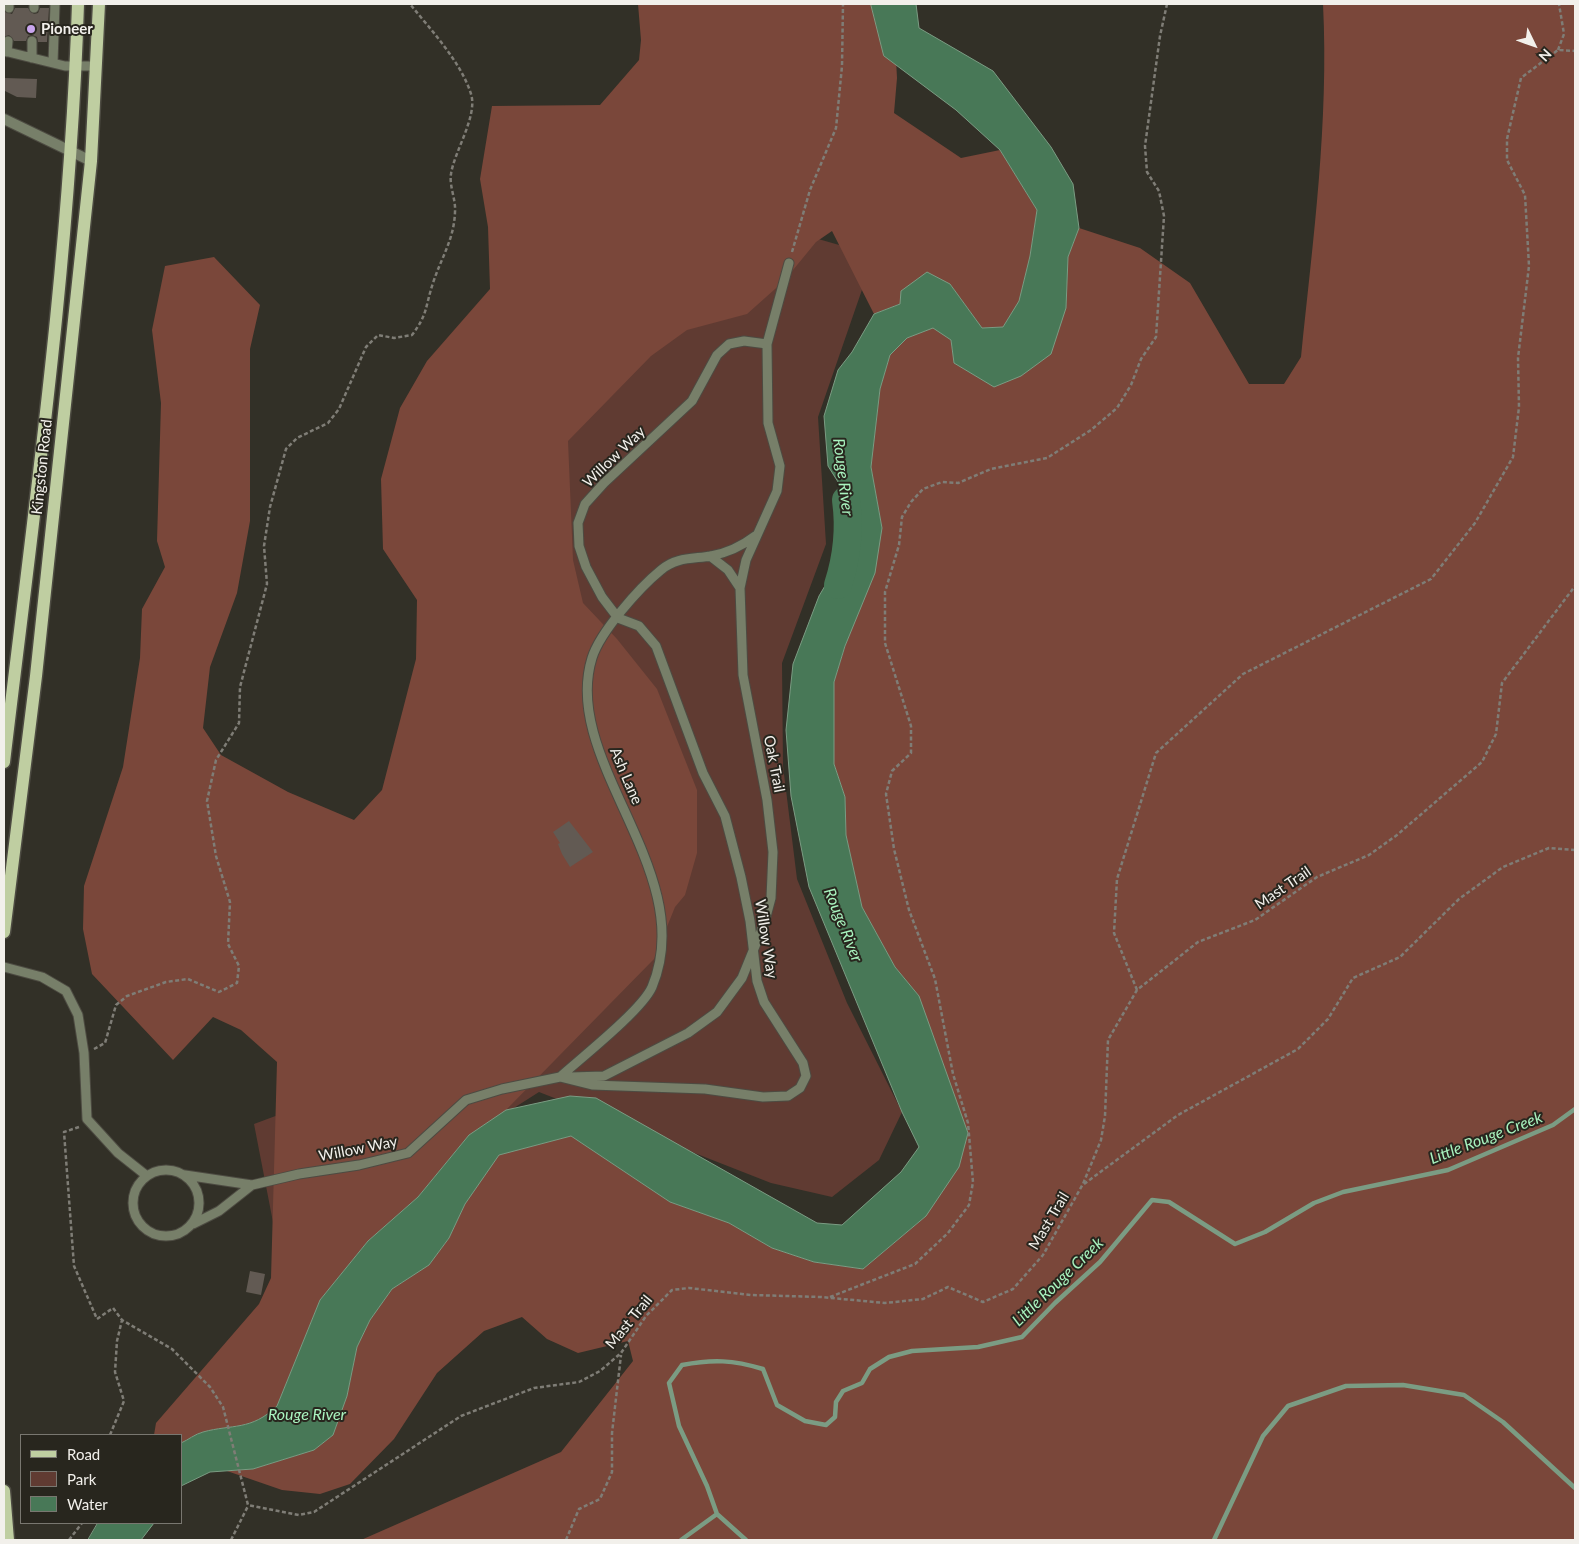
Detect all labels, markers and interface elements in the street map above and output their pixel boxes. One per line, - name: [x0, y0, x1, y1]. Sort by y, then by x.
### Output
- place label: Pioneer: [41, 20, 93, 38]
- north arrow: [1509, 20, 1559, 70]
- marker: Pioneer: [25, 23, 37, 35]
- text: N: [1536, 46, 1555, 65]
- street label: Kingston Road: [28, 419, 56, 515]
- street label: Willow Way: [579, 423, 649, 491]
- water label: Rouge River: [829, 437, 857, 517]
- street label: Oak Trail: [760, 734, 788, 794]
- street label: Ash Lane: [606, 745, 646, 807]
- street label: Mast Trail: [1251, 863, 1315, 913]
- water label: Rouge River: [819, 885, 867, 965]
- street label: Willow Way: [751, 898, 781, 980]
- water label: Little Rouge Creek: [1427, 1108, 1545, 1168]
- street label: Willow Way: [317, 1133, 399, 1165]
- street label: Mast Trail: [1025, 1189, 1073, 1253]
- water label: Little Rouge Creek: [1008, 1234, 1108, 1330]
- street label: Mast Trail: [602, 1291, 656, 1353]
- water label: Rouge River: [268, 1405, 346, 1425]
- legend: [20, 1434, 182, 1524]
- text: Road: [67, 1445, 100, 1463]
- text: Park: [67, 1470, 96, 1488]
- text: Water: [67, 1495, 108, 1513]

